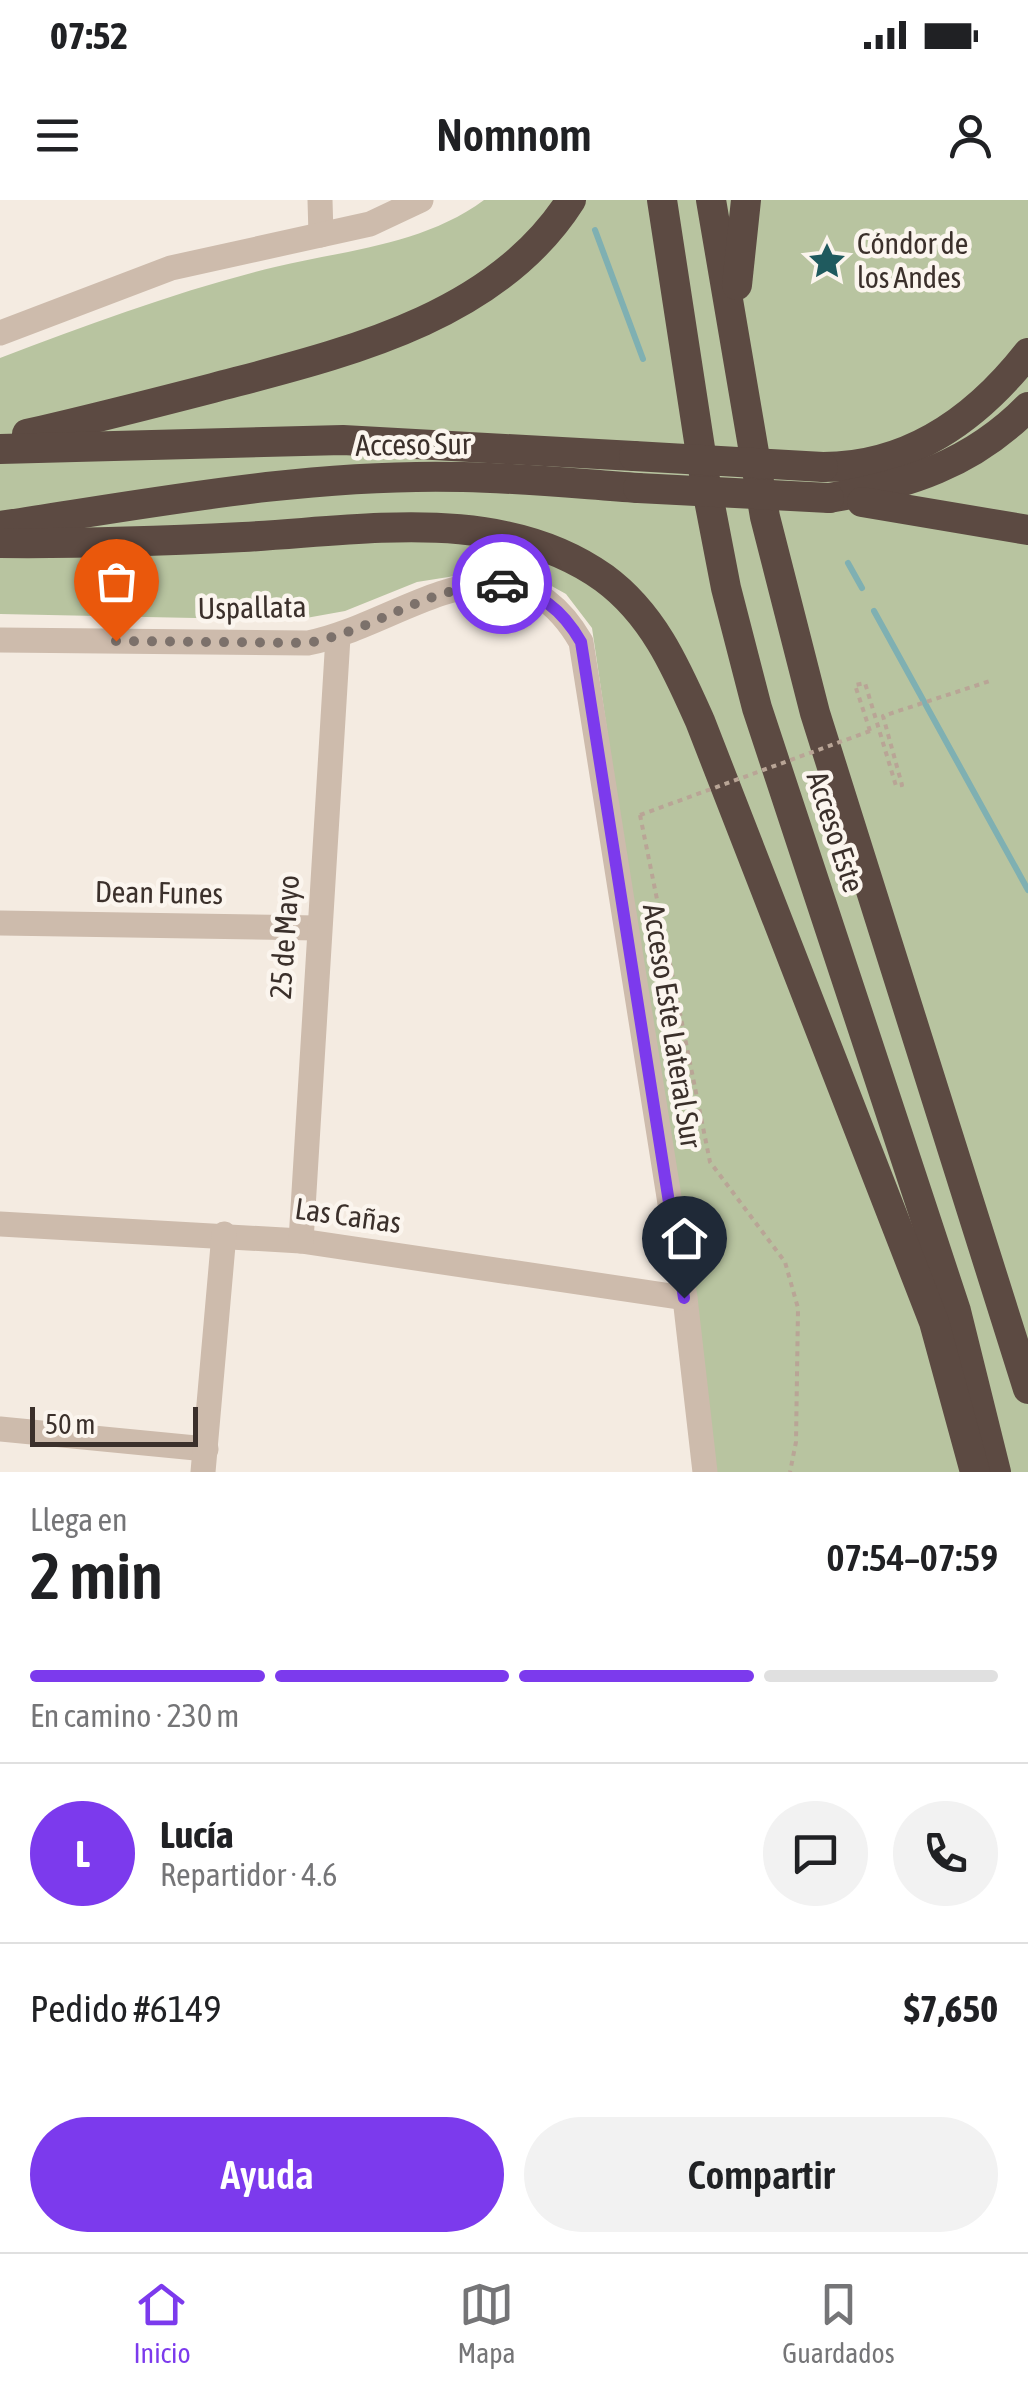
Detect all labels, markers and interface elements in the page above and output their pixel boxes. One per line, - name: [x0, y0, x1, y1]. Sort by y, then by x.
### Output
- text: 07:52: [50, 14, 128, 57]
- icon: menu: [30, 108, 85, 163]
- icon: person: [943, 108, 998, 163]
- text: Nomnom: [436, 109, 592, 161]
- place label: Cóndor de los Andes: [857, 226, 968, 294]
- place icon: Cóndor de los Andes: [806, 240, 848, 282]
- street label: Acceso Sur: [355, 426, 472, 462]
- courier: [452, 534, 552, 634]
- pin: [74, 539, 159, 642]
- icon: bag: [89, 554, 144, 609]
- icon: car: [475, 557, 530, 612]
- street label: Uspallata: [197, 589, 307, 625]
- street label: Acceso Este: [801, 767, 871, 896]
- street label: Dean Funes: [95, 874, 223, 910]
- street label: 25 de Mayo: [263, 874, 305, 1000]
- street label: Acceso Este Lateral Sur: [637, 901, 709, 1151]
- street label: Las Cañas: [293, 1191, 403, 1239]
- pin: [642, 1196, 727, 1299]
- icon: home: [657, 1211, 712, 1266]
- scale bar: [30, 1402, 198, 1446]
- text: 50 m: [45, 1408, 95, 1440]
- text: Llega en: [30, 1501, 128, 1538]
- text: 07:54–07:59: [826, 1536, 998, 1579]
- text: 2 min: [30, 1538, 163, 1613]
- text: En camino · 230 m: [30, 1697, 239, 1734]
- button: chat: [763, 1801, 868, 1906]
- button: phone: [893, 1801, 998, 1906]
- text: Lucía: [160, 1813, 234, 1856]
- text: L: [75, 1832, 90, 1875]
- text: Repartidor · 4.6: [160, 1856, 337, 1893]
- text: Pedido #6149: [30, 1987, 221, 2030]
- text: $7,650: [904, 1987, 998, 2030]
- button: Ayuda: [30, 2117, 504, 2232]
- button: Compartir: [524, 2117, 998, 2232]
- tab: Inicio: [133, 2277, 191, 2369]
- tab: Mapa: [457, 2277, 515, 2369]
- tab: Guardados: [782, 2277, 895, 2369]

